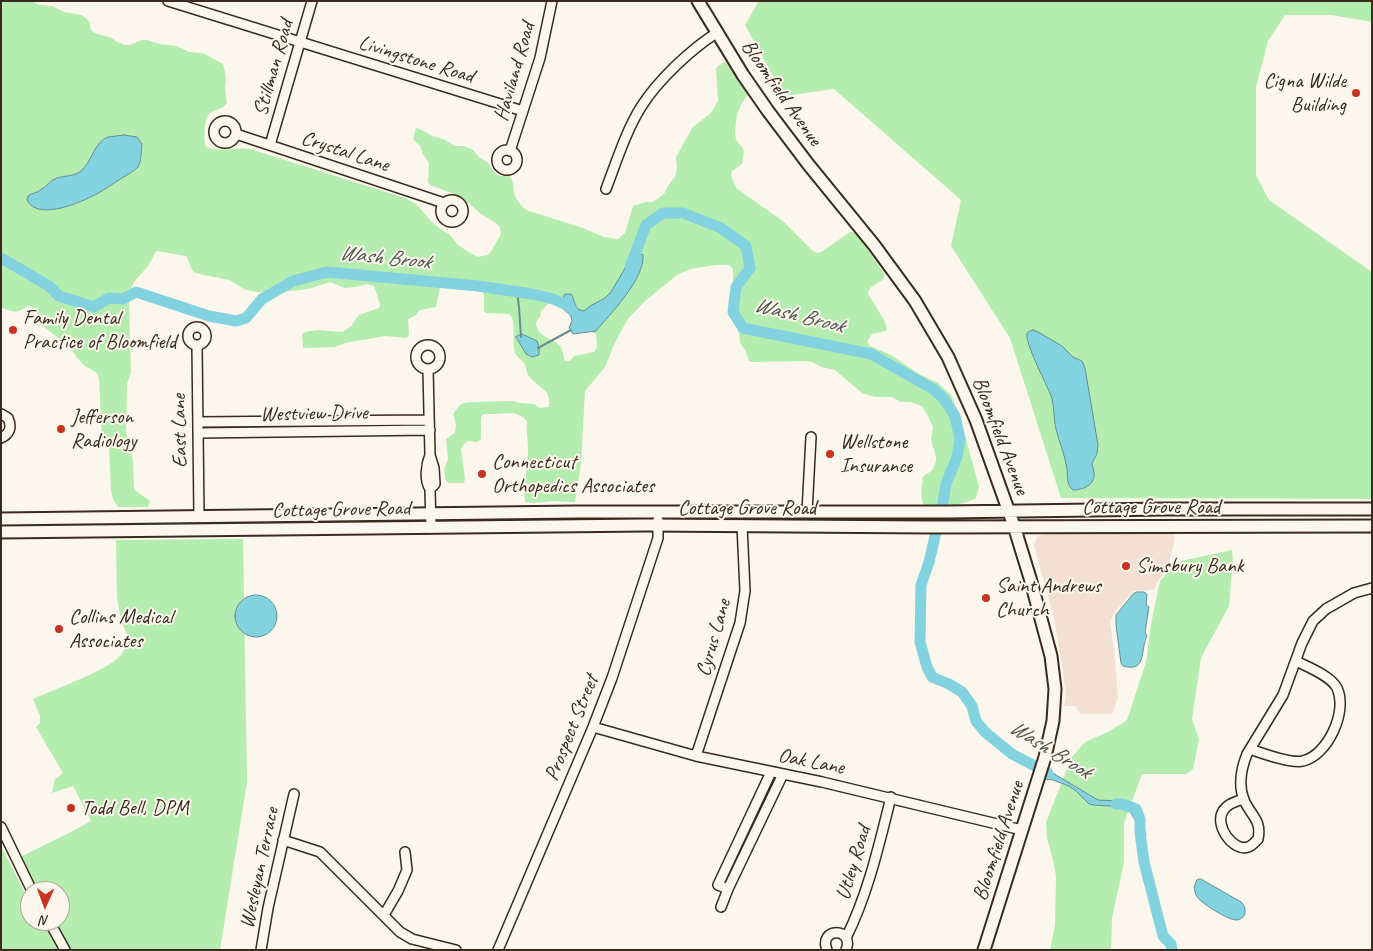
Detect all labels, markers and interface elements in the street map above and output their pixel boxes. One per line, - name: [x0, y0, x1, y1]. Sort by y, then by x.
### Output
- street label: Stillman Road: [248, 17, 300, 119]
- street label: Haviland Road: [489, 20, 541, 124]
- street label: Livingstone Road: [355, 31, 477, 89]
- street label: Bloomfield Avenue: [735, 35, 827, 151]
- place label: Cigna Wilde Building: [1263, 68, 1346, 118]
- marker: Cigna Wilde Building: [1350, 87, 1362, 99]
- street label: Crystal Lane: [298, 126, 392, 178]
- water label: Wash Brook: [338, 240, 432, 276]
- water label: Wash Brook: [752, 292, 846, 340]
- place label: Family Dental Practice of Bloomfield: [23, 305, 176, 355]
- marker: Family Dental Practice of Bloomfield: [7, 324, 19, 336]
- street label: Bloomfield Avenue: [966, 374, 1034, 498]
- street label: East Lane: [167, 394, 193, 468]
- street label: Westview Drive: [260, 400, 368, 428]
- place label: Jefferson Radiology: [71, 404, 136, 454]
- marker: Jefferson Radiology: [55, 423, 67, 435]
- place label: Wellstone Insurance: [840, 429, 912, 479]
- marker: Wellstone Insurance: [824, 448, 836, 460]
- place label: Connecticut Orthopedics Associates: [492, 449, 654, 499]
- marker: Connecticut Orthopedics Associates: [476, 468, 488, 480]
- street label: Cottage Grove Road: [1082, 494, 1220, 520]
- street label: Cottage Grove Road: [678, 495, 816, 521]
- street label: Cottage Grove Road: [272, 496, 410, 524]
- place label: Simsbury Bank: [1136, 553, 1243, 579]
- marker: Simsbury Bank: [1120, 560, 1132, 572]
- place label: Saint Andrews Church: [996, 573, 1101, 623]
- marker: Saint Andrews Church: [980, 592, 992, 604]
- street label: Cyrus Lane: [691, 597, 737, 679]
- place label: Collins Medical Associates: [69, 604, 173, 654]
- marker: Collins Medical Associates: [53, 623, 65, 635]
- street label: Prospect Street: [539, 671, 605, 785]
- water label: Wash Brook: [1004, 715, 1096, 785]
- street label: Oak Lane: [776, 743, 846, 781]
- street label: Bloomfield Avenue: [968, 778, 1030, 904]
- place label: Todd Bell, DPM: [81, 795, 189, 821]
- marker: Todd Bell, DPM: [65, 802, 77, 814]
- street label: Wesleyan Terrace: [235, 805, 285, 931]
- street label: Utley Road: [831, 823, 877, 903]
- north arrow: [20, 881, 70, 931]
- text: N: [40, 912, 49, 929]

